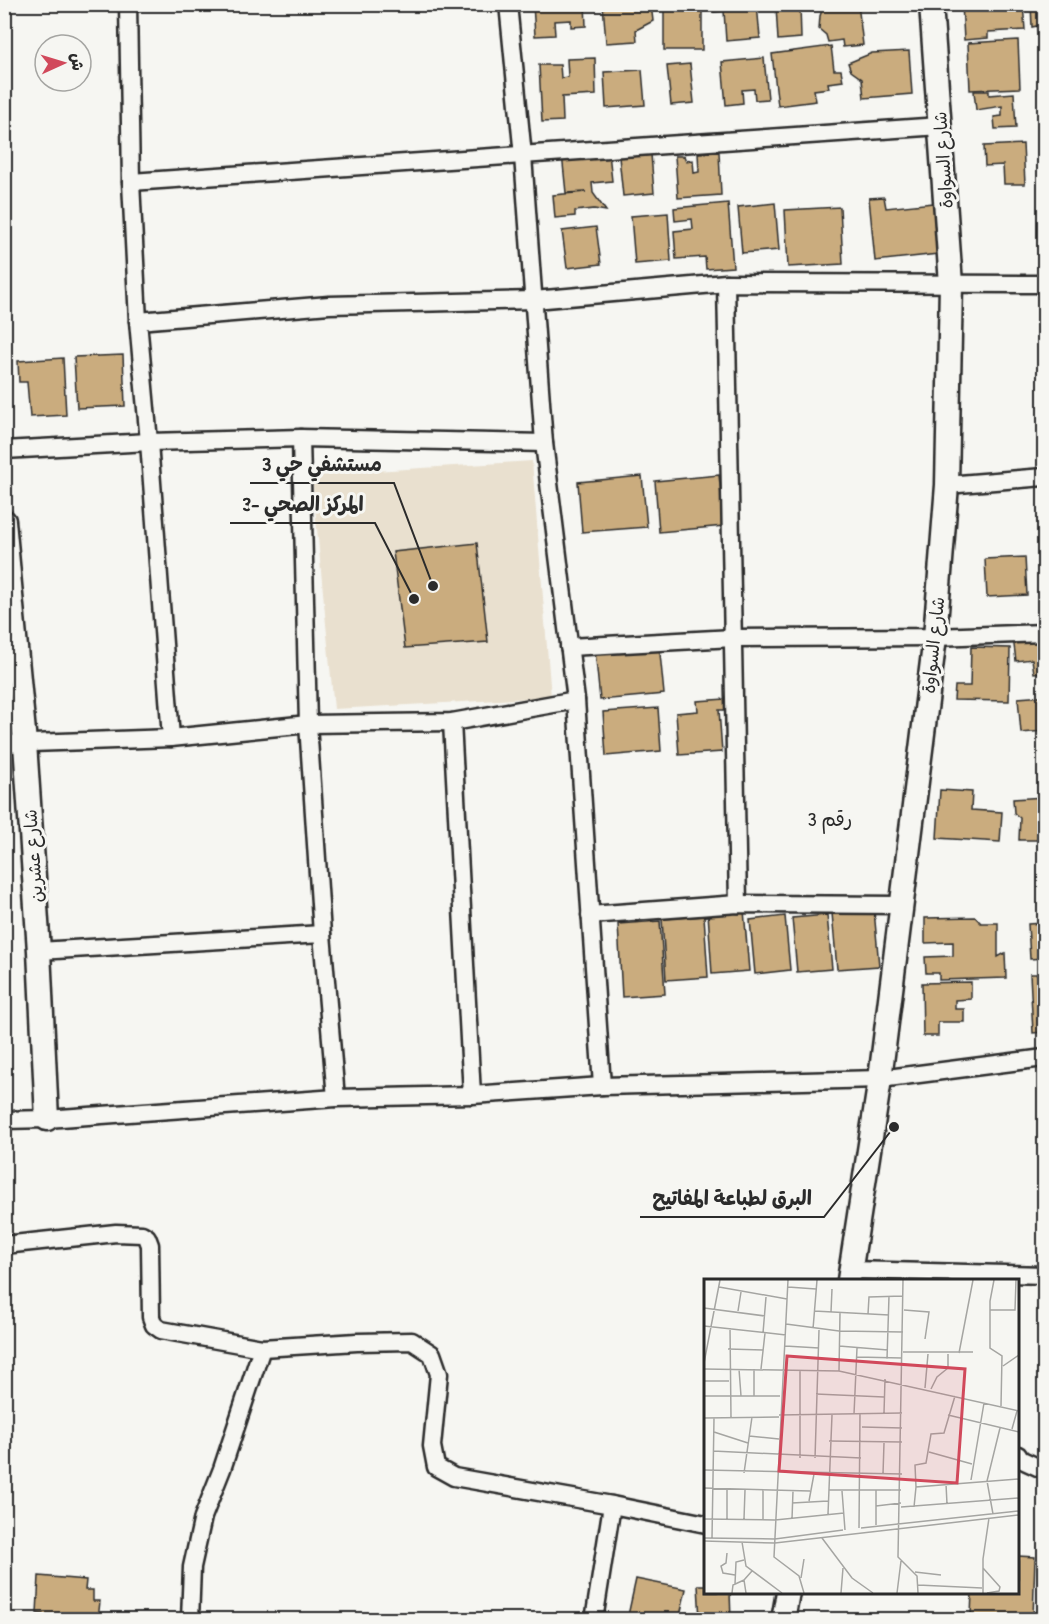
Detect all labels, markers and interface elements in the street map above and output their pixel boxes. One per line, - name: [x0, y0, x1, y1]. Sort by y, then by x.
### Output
- north arrow: [33, 33, 93, 93]
- text: ش: [66, 52, 90, 72]
- street label: شارع السواوة: [927, 111, 959, 209]
- callout: مستشفي حي 3: [250, 445, 394, 483]
- text: مستشفي حي 3: [262, 450, 382, 482]
- callout: المركز الصحي -3: [230, 485, 375, 523]
- text: المركز الصحي -3: [242, 490, 364, 522]
- street label: شارع السواوة: [915, 595, 951, 695]
- district label: رقم 3: [808, 805, 852, 834]
- street label: شارع عشرين: [17, 809, 49, 903]
- callout: البرق لطباعة المفاتيح: [640, 1179, 824, 1217]
- text: البرق لطباعة المفاتيح: [652, 1184, 812, 1211]
- inset map: [704, 1279, 1019, 1594]

